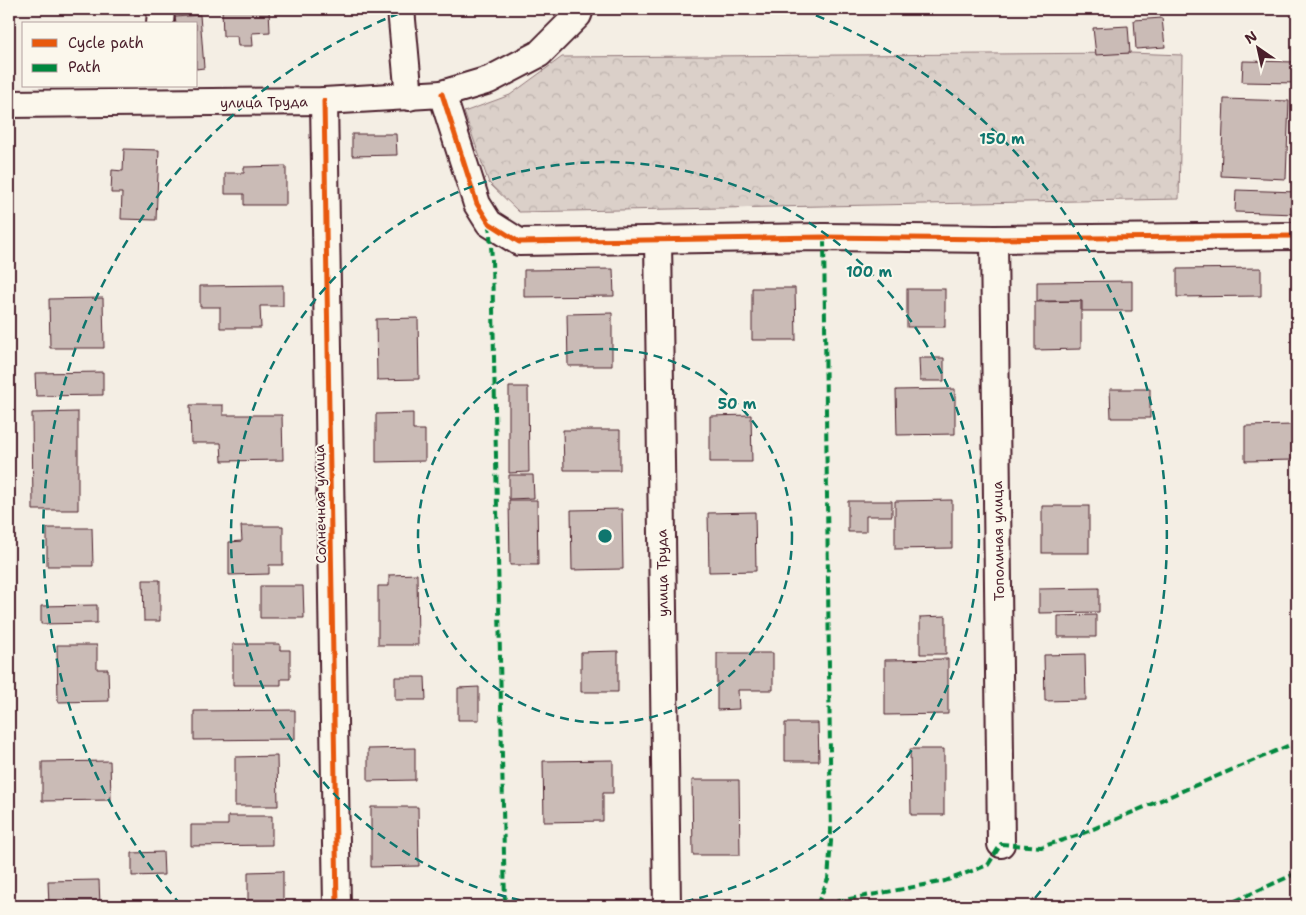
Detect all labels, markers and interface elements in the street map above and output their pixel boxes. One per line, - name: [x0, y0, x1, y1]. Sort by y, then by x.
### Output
- legend: [22, 22, 198, 88]
- north arrow: [1234, 22, 1284, 72]
- text: N: [1241, 27, 1260, 48]
- text: Cycle path: [68, 33, 144, 53]
- text: Path: [68, 57, 101, 77]
- street label: улица Труда: [220, 92, 308, 112]
- text: 150 m: [979, 129, 1025, 149]
- text: 100 m: [846, 262, 892, 282]
- text: 50 m: [718, 394, 757, 414]
- street label: Солнечная улица: [310, 444, 330, 564]
- street label: Тополиная улица: [988, 480, 1008, 601]
- centre of rings: [596, 527, 614, 545]
- street label: улица Труда: [652, 529, 672, 617]

